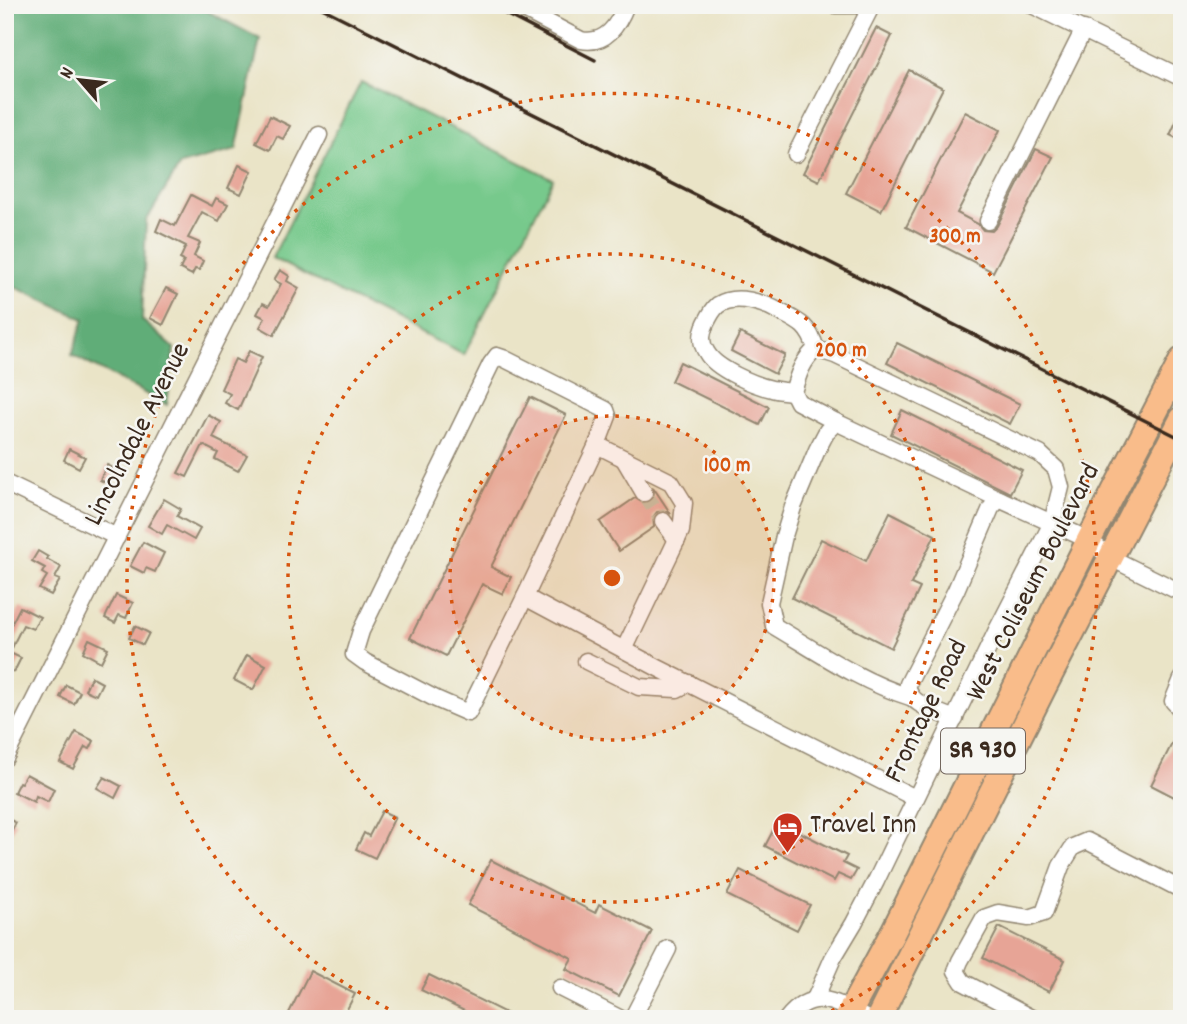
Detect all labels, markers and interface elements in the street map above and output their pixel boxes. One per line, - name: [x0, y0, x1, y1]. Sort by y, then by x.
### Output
- north arrow: [46, 46, 116, 116]
- text: N: [54, 63, 82, 84]
- text: 300 m: [929, 223, 981, 253]
- street label: Lincolndale Avenue: [76, 336, 202, 534]
- text: 200 m: [815, 337, 867, 367]
- text: 100 m: [704, 452, 750, 482]
- street label: West Coliseum Boulevard: [958, 457, 1112, 709]
- centre of rings: [600, 566, 624, 590]
- street label: Frontage Road: [876, 634, 980, 790]
- road number: SR 930: [941, 729, 1025, 774]
- place label: Travel Inn: [810, 807, 916, 847]
- hotel icon: Travel Inn: [770, 810, 804, 854]

